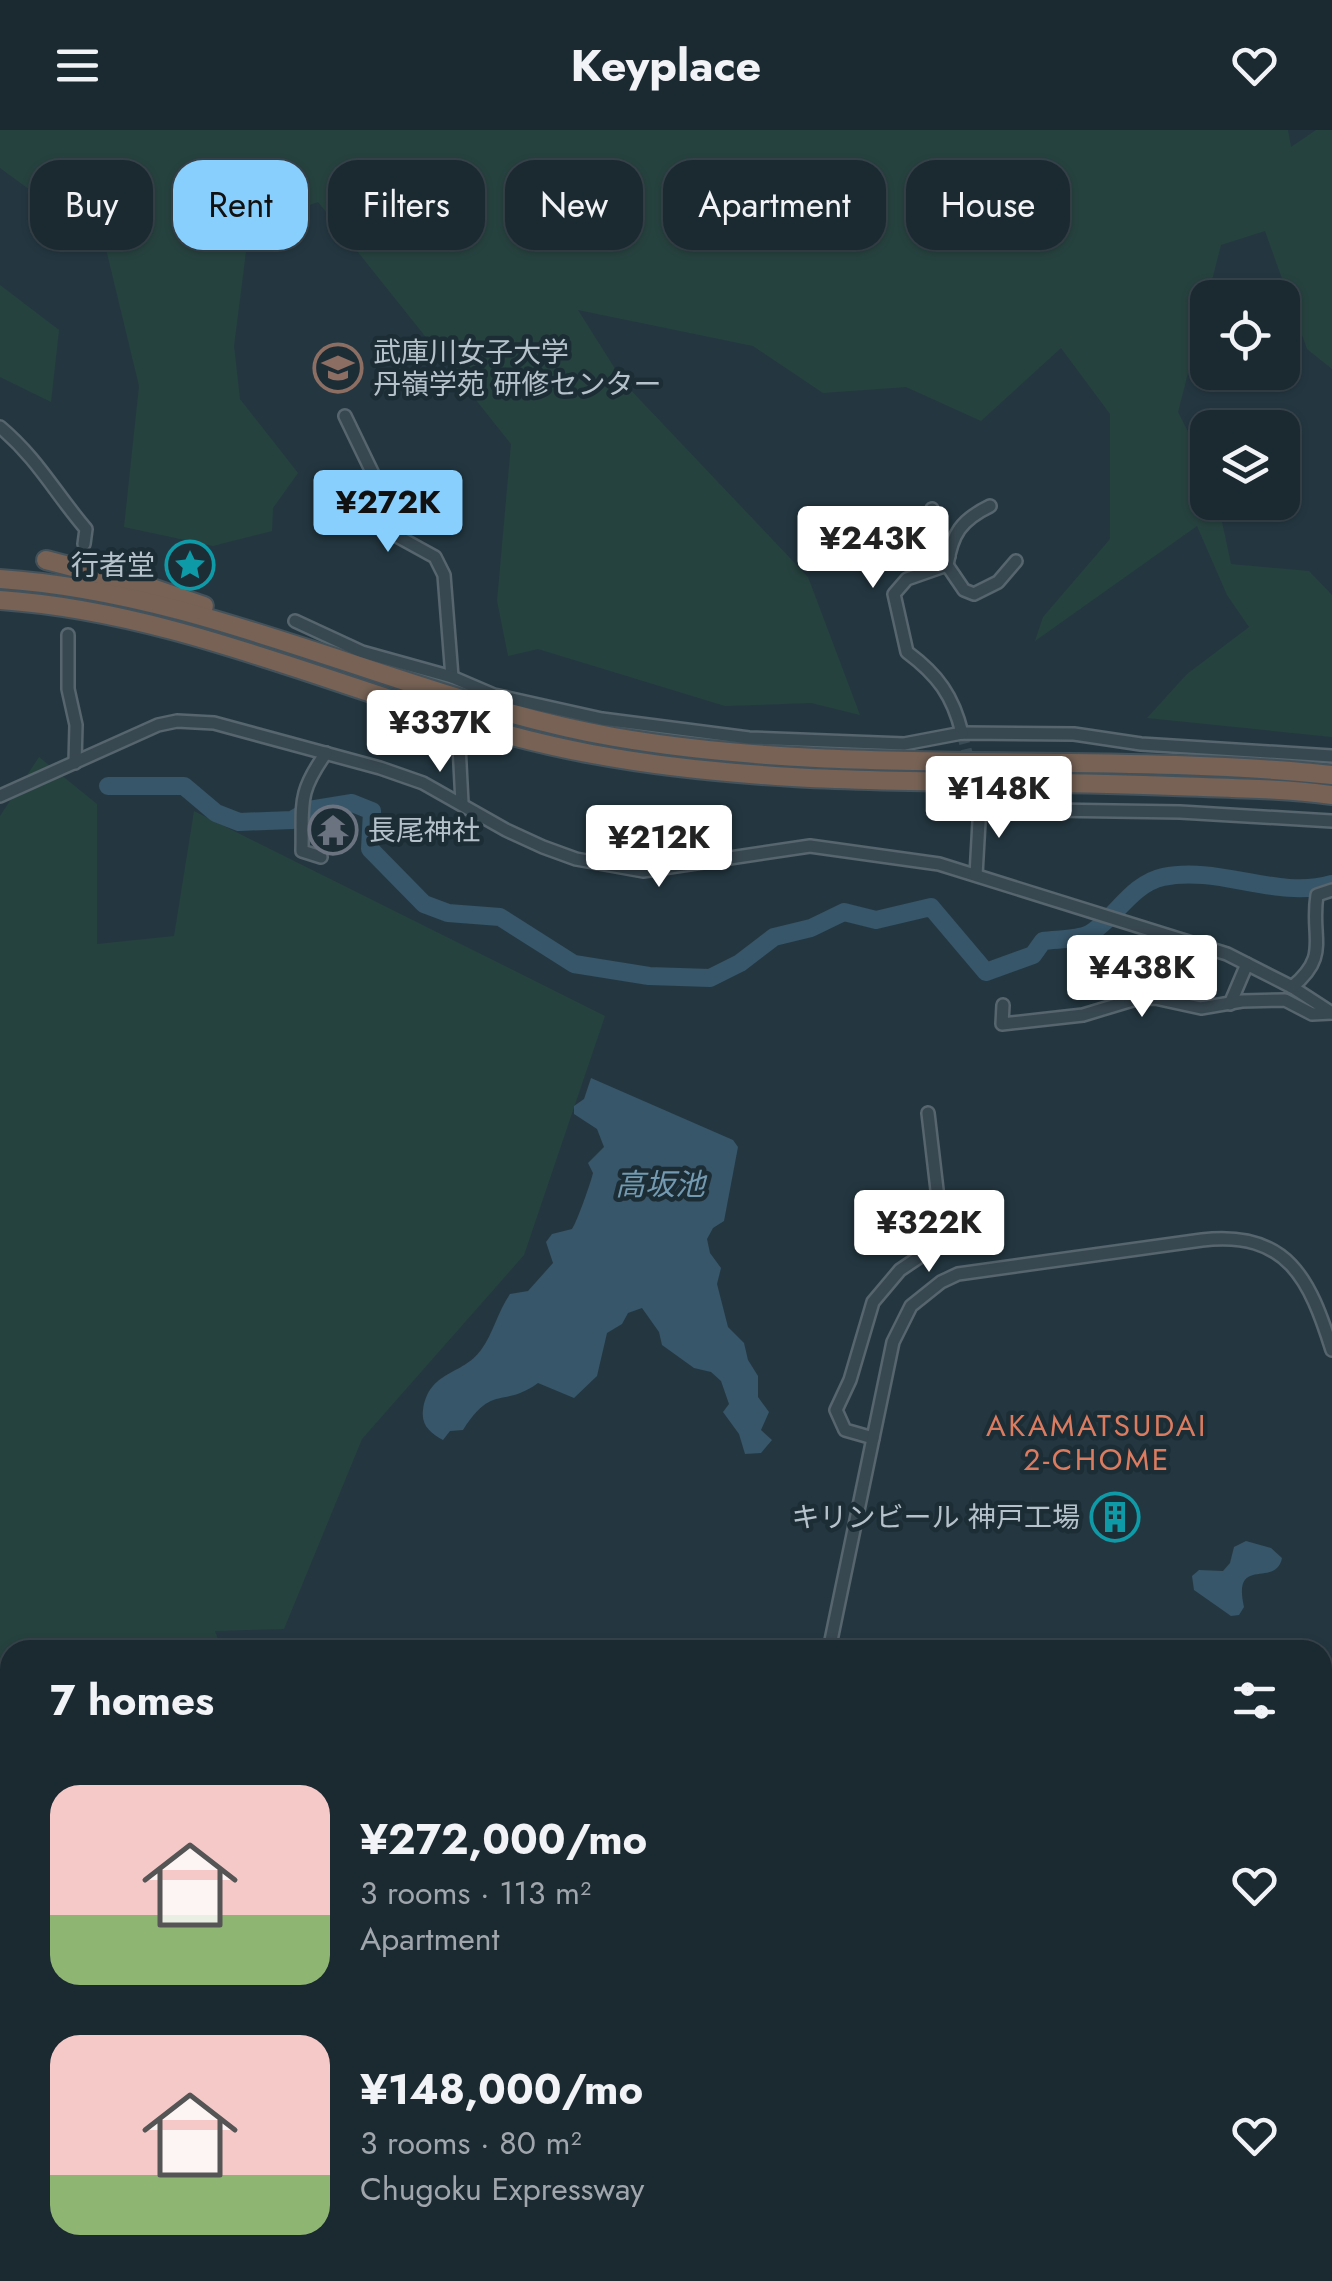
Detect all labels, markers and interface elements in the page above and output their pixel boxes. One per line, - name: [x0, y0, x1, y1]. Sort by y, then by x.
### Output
- text: Keyplace: [571, 33, 761, 98]
- icon: menu: [50, 38, 105, 93]
- icon: heart: [1227, 38, 1282, 93]
- chip: Buy: [30, 160, 153, 250]
- chip: Rent: [173, 160, 308, 250]
- chip: Filters: [328, 160, 485, 250]
- chip: New: [505, 160, 643, 250]
- chip: Apartment: [663, 160, 886, 250]
- chip: House: [906, 160, 1070, 250]
- map controls: [1190, 280, 1300, 520]
- button: locate: [1190, 280, 1300, 390]
- place label: 武庫川女子大学 丹嶺学苑 研修センター: [373, 332, 661, 405]
- school or university icon: 武庫川女子大学 丹嶺学苑 研修センター: [312, 342, 364, 394]
- button: layers: [1190, 410, 1300, 520]
- pin: ¥272K: [318, 470, 458, 555]
- text: ¥272K: [335, 479, 441, 525]
- pin: ¥243K: [803, 506, 943, 591]
- text: ¥243K: [820, 515, 926, 561]
- place icon: 行者堂: [164, 539, 216, 591]
- place label: 行者堂: [71, 545, 155, 586]
- pin: ¥337K: [370, 690, 510, 775]
- text: ¥337K: [389, 699, 491, 745]
- pin: ¥148K: [929, 756, 1069, 841]
- text: ¥148K: [948, 765, 1050, 811]
- temple icon: 長尾神社: [307, 804, 359, 856]
- pin: ¥212K: [589, 805, 729, 890]
- place label: 長尾神社: [368, 810, 480, 851]
- text: ¥212K: [608, 814, 710, 860]
- pin: ¥438K: [1072, 935, 1212, 1020]
- text: ¥438K: [1089, 944, 1195, 990]
- water label: 高坂池: [615, 1163, 708, 1206]
- pin: ¥322K: [859, 1190, 999, 1275]
- text: ¥322K: [876, 1199, 982, 1245]
- district label: AKAMATSUDAI 2-CHOME: [986, 1404, 1208, 1481]
- building icon: キリンビール 神戸工場: [1089, 1491, 1141, 1543]
- place label: キリンビール 神戸工場: [792, 1497, 1080, 1538]
- text: 7 homes: [50, 1670, 214, 1731]
- icon: filters: [1227, 1673, 1282, 1728]
- text: ¥272,000/mo: [360, 1809, 647, 1870]
- icon: home: [130, 1825, 250, 1945]
- icon: heart: [1227, 1858, 1282, 1913]
- text: 3 rooms · 113 m²: [360, 1870, 591, 1916]
- text: Apartment: [360, 1916, 499, 1962]
- text: ¥148,000/mo: [360, 2059, 643, 2120]
- icon: home: [130, 2075, 250, 2195]
- icon: heart: [1227, 2108, 1282, 2163]
- text: 3 rooms · 80 m²: [360, 2120, 581, 2166]
- text: Chugoku Expressway: [360, 2166, 644, 2212]

